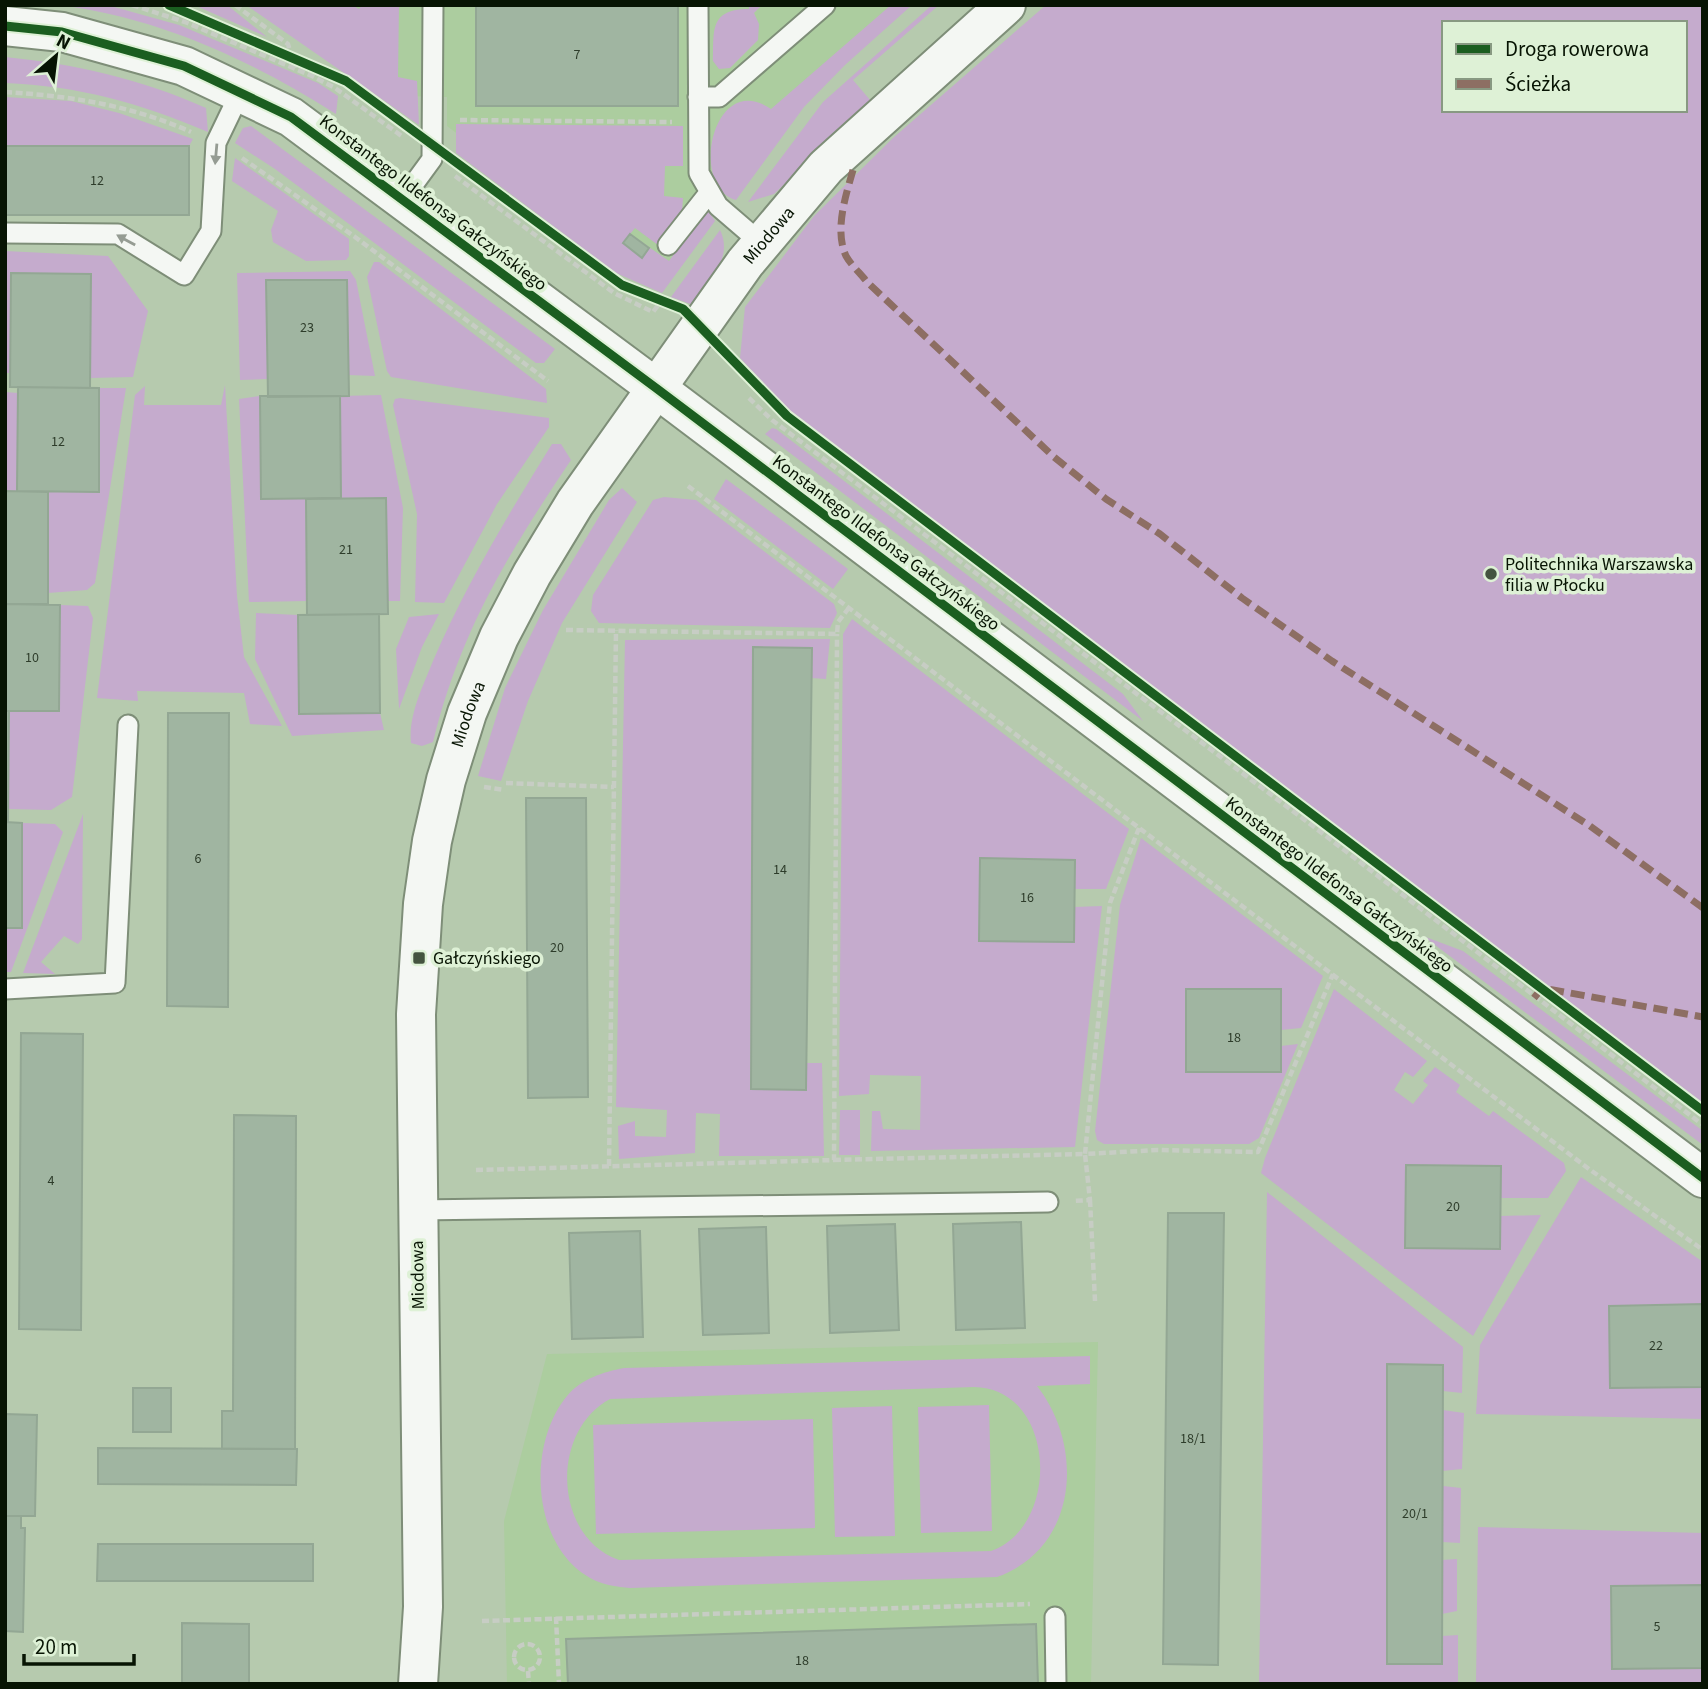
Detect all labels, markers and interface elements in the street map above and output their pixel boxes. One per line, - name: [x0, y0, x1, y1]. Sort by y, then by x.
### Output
- north arrow: [21, 21, 91, 91]
- legend: [1442, 21, 1687, 112]
- text: N: [51, 27, 75, 57]
- text: Droga rowerowa: [1505, 34, 1649, 64]
- house number: 7: [574, 45, 581, 65]
- text: Ścieżka: [1505, 69, 1571, 99]
- street label: Konstantego Ildefonsa Gałczyńskiego: [314, 109, 552, 297]
- one-way arrow: [210, 143, 221, 165]
- house number: 12: [90, 171, 104, 191]
- street label: Miodowa: [737, 201, 800, 270]
- one-way arrow: [117, 234, 136, 246]
- house number: 23: [300, 318, 314, 338]
- house number: 12: [51, 432, 65, 452]
- street label: Konstantego Ildefonsa Gałczyńskiego: [767, 449, 1005, 637]
- house number: 21: [339, 540, 353, 560]
- place label: Politechnika Warszawska filia w Płocku: [1505, 552, 1693, 598]
- marker: Politechnika Warszawska filia w Płocku: [1483, 566, 1499, 582]
- house number: 10: [25, 648, 39, 668]
- street label: Miodowa: [445, 677, 492, 750]
- street label: Konstantego Ildefonsa Gałczyńskiego: [1220, 791, 1458, 979]
- house number: 6: [195, 849, 202, 869]
- house number: 14: [773, 860, 787, 880]
- house number: 16: [1020, 888, 1034, 908]
- house number: 20: [550, 938, 564, 958]
- place label: Gałczyńskiego: [433, 946, 541, 971]
- marker: Gałczyńskiego: [411, 950, 427, 966]
- house number: 18: [1227, 1028, 1241, 1048]
- house number: 4: [48, 1171, 55, 1191]
- house number: 20: [1446, 1197, 1460, 1217]
- street label: Miodowa: [405, 1240, 431, 1310]
- house number: 22: [1649, 1336, 1663, 1356]
- house number: 18/1: [1180, 1429, 1206, 1449]
- house number: 20/1: [1402, 1504, 1428, 1524]
- house number: 5: [1654, 1617, 1661, 1637]
- scale bar: [24, 1622, 135, 1666]
- text: 20 m: [35, 1632, 77, 1662]
- house number: 18: [795, 1651, 809, 1671]

